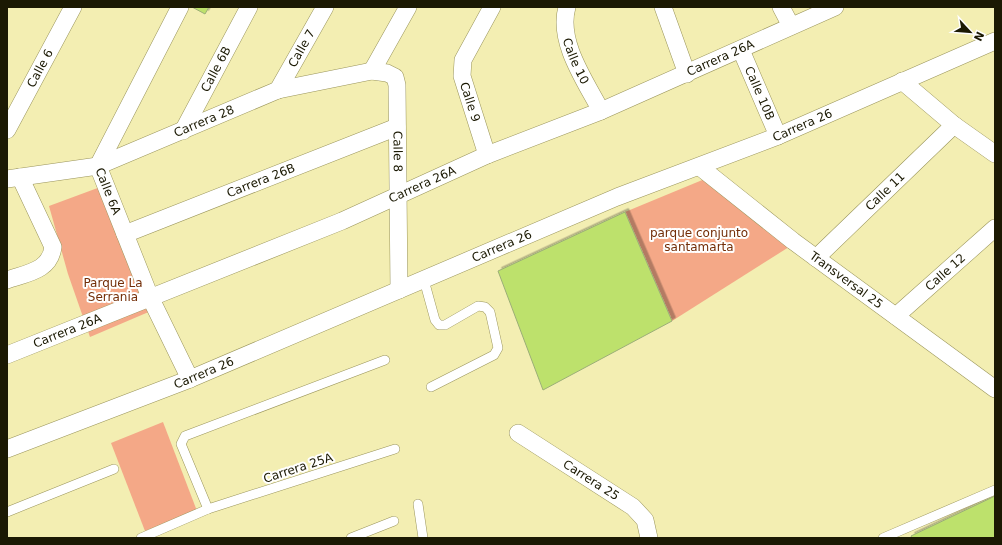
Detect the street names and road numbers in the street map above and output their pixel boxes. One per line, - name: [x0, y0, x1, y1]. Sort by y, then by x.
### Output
- street label: Calle 7: [285, 27, 318, 70]
- street label: Calle 10: [560, 36, 592, 87]
- street label: Carrera 26A: [685, 37, 757, 79]
- street label: Calle 6B: [198, 44, 234, 94]
- street label: Calle 6: [24, 47, 56, 90]
- street label: Calle 10B: [742, 64, 777, 122]
- street label: Calle 9: [457, 80, 483, 124]
- street label: Carrera 28: [172, 102, 236, 140]
- street label: Carrera 26: [771, 106, 835, 144]
- street label: Calle 8: [390, 131, 405, 172]
- street label: Carrera 26B: [225, 161, 297, 200]
- street label: Carrera 26A: [387, 163, 459, 206]
- street label: Calle 6A: [92, 166, 124, 218]
- street label: Calle 11: [863, 169, 908, 213]
- street label: Carrera 26: [470, 227, 534, 265]
- street label: Transversal 25: [806, 248, 886, 312]
- street label: Calle 12: [922, 251, 968, 294]
- street label: Carrera 26A: [31, 311, 104, 351]
- street label: Carrera 26: [172, 354, 236, 392]
- street label: Carrera 25A: [262, 450, 335, 486]
- street label: Carrera 25: [560, 457, 622, 503]

